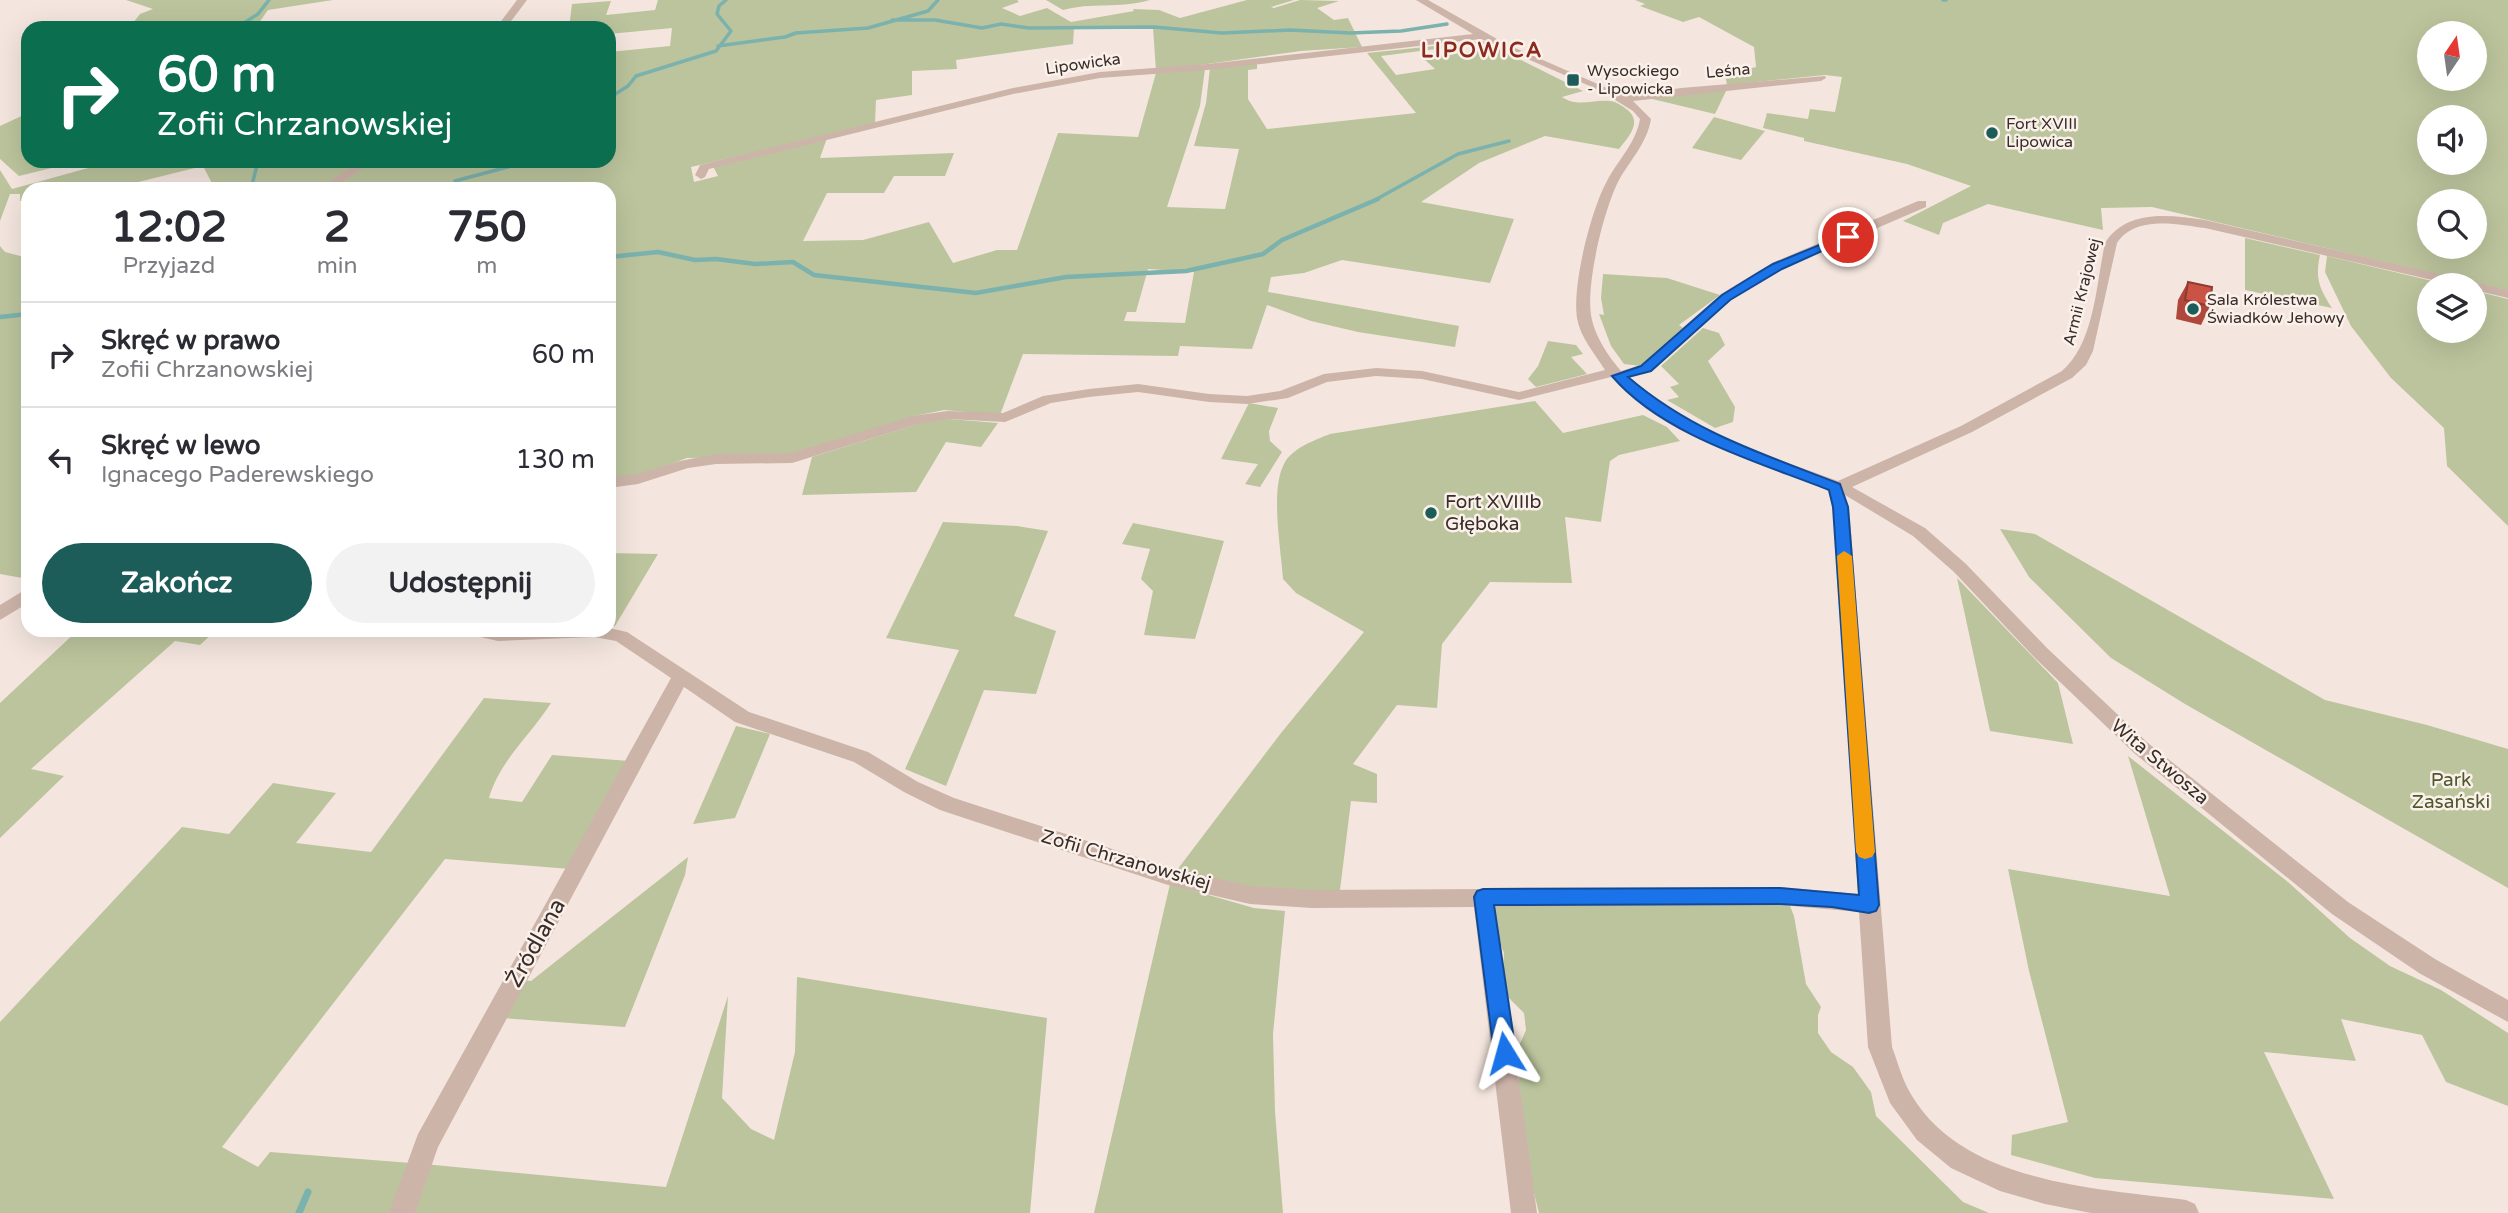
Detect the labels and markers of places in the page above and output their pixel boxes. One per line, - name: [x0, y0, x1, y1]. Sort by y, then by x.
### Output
- place label: Wysockiego - Lipowicka: [1587, 61, 1679, 99]
- marker: Wysockiego - Lipowicka: [1565, 72, 1581, 88]
- place label: Fort XVIII Lipowica: [2006, 114, 2077, 152]
- marker: Fort XVIII Lipowica: [1984, 125, 2000, 141]
- pin: [1818, 207, 1878, 267]
- place label: Sala Królestwa Świadków Jehowy: [2207, 290, 2345, 328]
- marker: Sala Królestwa Świadków Jehowy: [2185, 301, 2201, 317]
- place label: Fort XVIIIb Głęboka: [1445, 491, 1541, 535]
- marker: Fort XVIIIb Głęboka: [1423, 505, 1439, 521]

